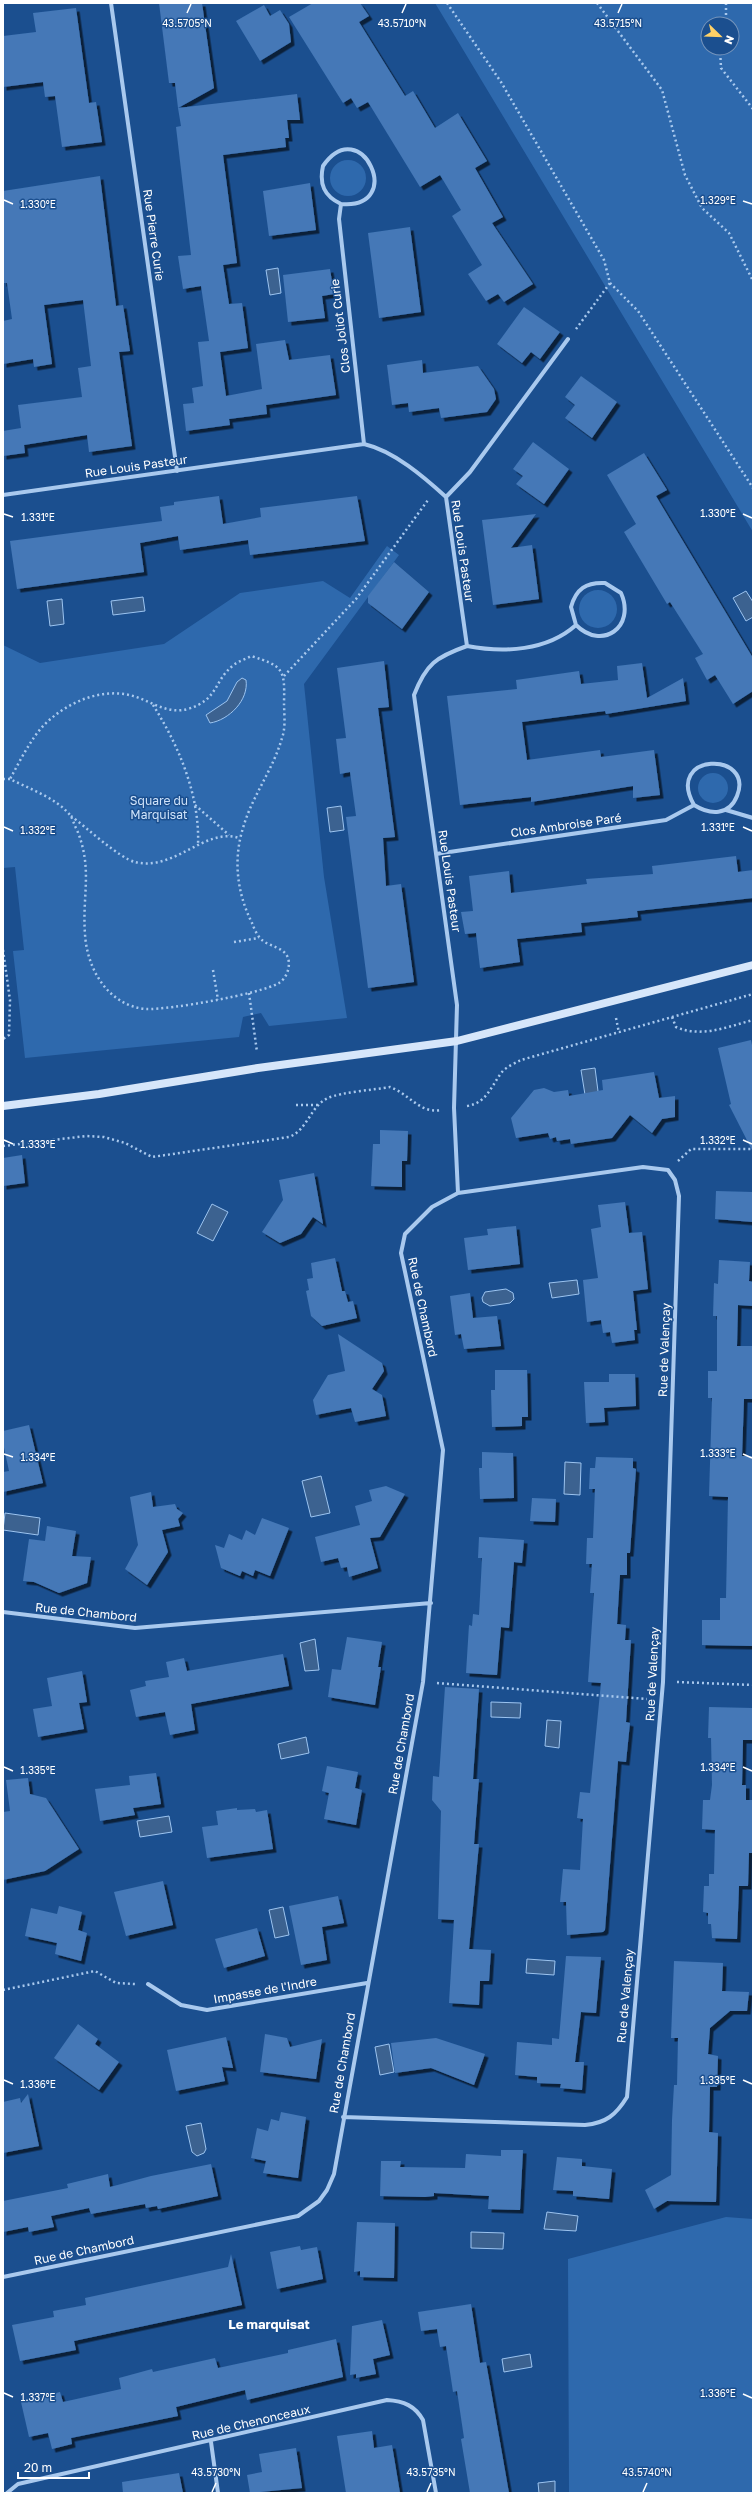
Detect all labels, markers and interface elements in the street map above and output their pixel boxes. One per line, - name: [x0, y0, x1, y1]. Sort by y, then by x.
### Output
- north arrow: [700, 16, 740, 56]
- text: 43.5705°N: [162, 17, 212, 29]
- text: 43.5710°N: [378, 17, 426, 29]
- text: 43.5715°N: [594, 17, 642, 29]
- text: N: [722, 34, 737, 46]
- street label: Rue Pierre Curie: [140, 188, 168, 282]
- text: 1.329°E: [700, 194, 736, 206]
- text: 1.330°E: [20, 198, 56, 210]
- street label: Clos Joliot Curie: [327, 278, 353, 374]
- street label: Rue Louis Pasteur: [84, 451, 189, 481]
- street label: Rue Louis Pasteur: [448, 499, 478, 604]
- text: 1.330°E: [700, 507, 736, 519]
- text: 1.331°E: [21, 511, 55, 523]
- park label: Square du Marquisat: [130, 793, 188, 822]
- street label: Clos Ambroise Paré: [510, 810, 622, 840]
- text: 1.331°E: [701, 821, 735, 833]
- text: 1.332°E: [20, 824, 56, 836]
- street label: Rue Louis Pasteur: [435, 829, 465, 934]
- text: 1.332°E: [700, 1134, 736, 1146]
- text: 1.333°E: [20, 1138, 56, 1150]
- street label: Rue de Chambord: [405, 1256, 441, 1358]
- street label: Rue de Valençay: [655, 1302, 673, 1397]
- text: 1.333°E: [700, 1447, 736, 1459]
- text: 1.334°E: [20, 1451, 56, 1463]
- street label: Rue de Chambord: [35, 1599, 137, 1625]
- street label: Rue de Valençay: [642, 1626, 662, 1722]
- street label: Rue de Chambord: [385, 1692, 417, 1796]
- text: 1.334°E: [700, 1761, 736, 1773]
- text: 1.335°E: [20, 1764, 56, 1776]
- street label: Rue de Valençay: [613, 1948, 637, 2044]
- street label: Impasse de l'Indre: [212, 1974, 318, 2006]
- street label: Rue de Chambord: [326, 2011, 358, 2115]
- text: 1.335°E: [700, 2074, 736, 2086]
- text: 1.336°E: [20, 2078, 56, 2090]
- street label: Rue de Chambord: [33, 2232, 135, 2268]
- district label: Le marquisat: [228, 2316, 310, 2332]
- text: 1.336°E: [700, 2387, 736, 2399]
- text: 1.337°E: [21, 2391, 55, 2403]
- street label: Rue de Chenonceaux: [190, 2401, 312, 2443]
- scale bar: [18, 2454, 89, 2480]
- text: 20 m: [24, 2460, 52, 2475]
- text: 43.5730°N: [191, 2466, 241, 2478]
- text: 43.5735°N: [406, 2466, 456, 2478]
- text: 43.5740°N: [622, 2466, 672, 2478]

